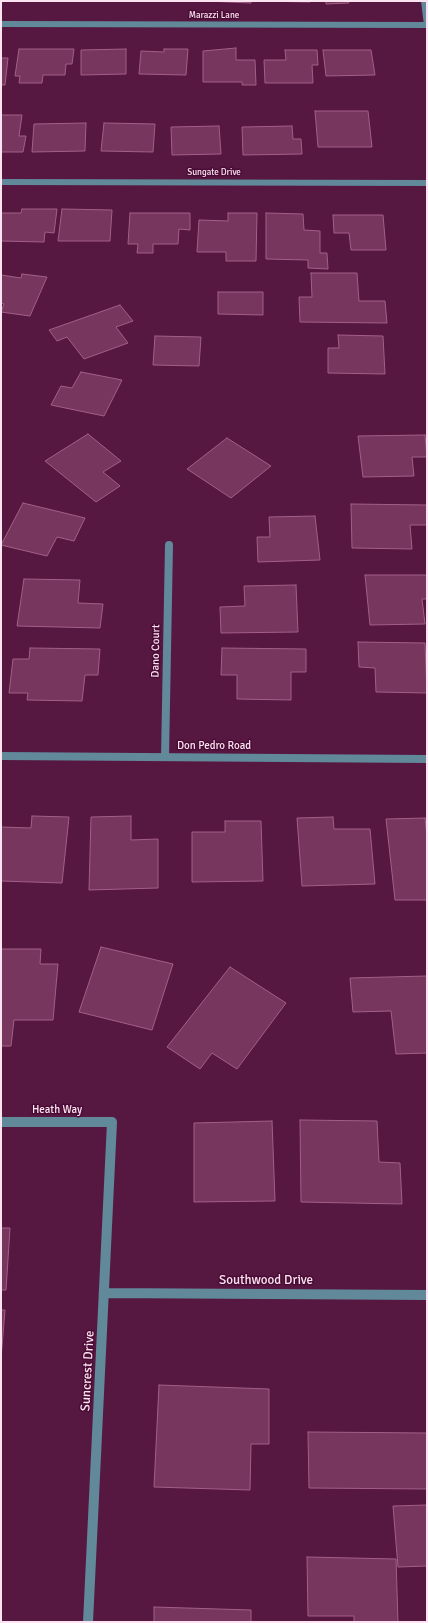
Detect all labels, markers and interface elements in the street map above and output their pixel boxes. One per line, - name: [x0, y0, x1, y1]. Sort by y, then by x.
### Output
- street label: Marazzi Lane: [189, 11, 239, 21]
- street label: Sungate Drive: [187, 168, 241, 178]
- street label: Dano Court: [149, 624, 163, 678]
- street label: Don Pedro Road: [177, 739, 251, 753]
- street label: Heath Way: [32, 1103, 82, 1117]
- street label: Southwood Drive: [219, 1273, 313, 1289]
- street label: Suncrest Drive: [78, 1330, 98, 1412]

